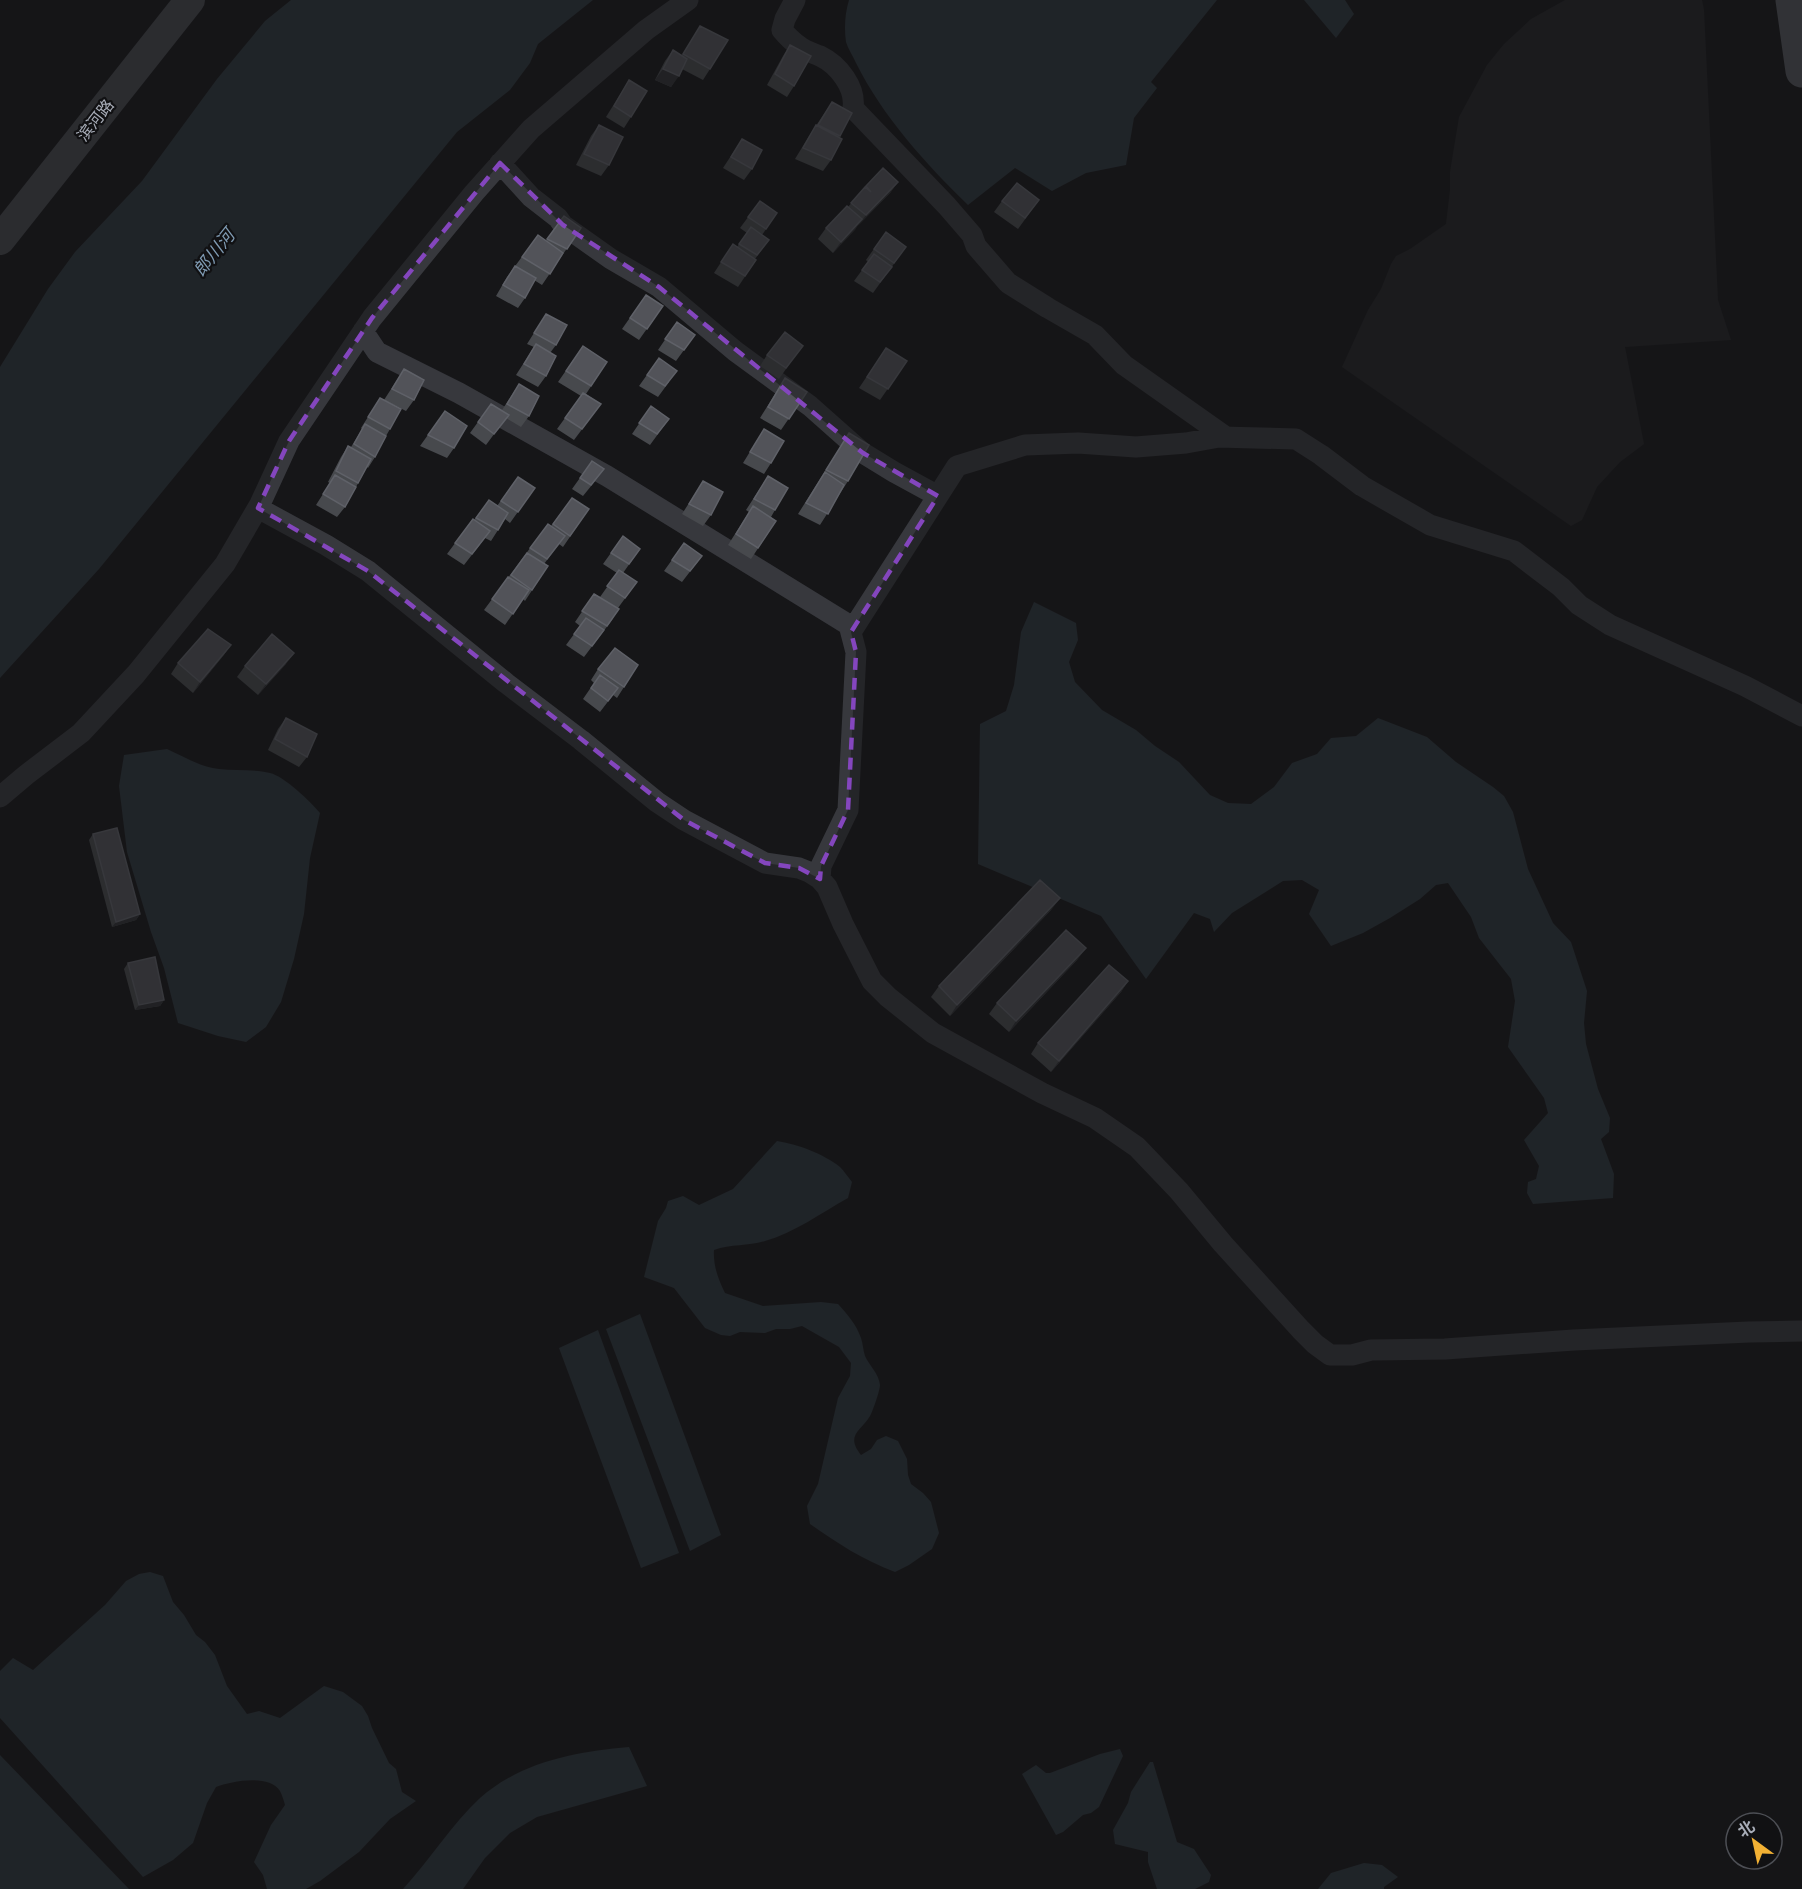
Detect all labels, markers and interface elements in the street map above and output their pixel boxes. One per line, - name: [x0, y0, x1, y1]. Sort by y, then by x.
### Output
- street label: 滨河路: [71, 94, 119, 146]
- water label: 郎川河: [186, 221, 243, 282]
- north arrow: [1724, 1811, 1784, 1871]
- text: 北: [1733, 1814, 1759, 1843]

